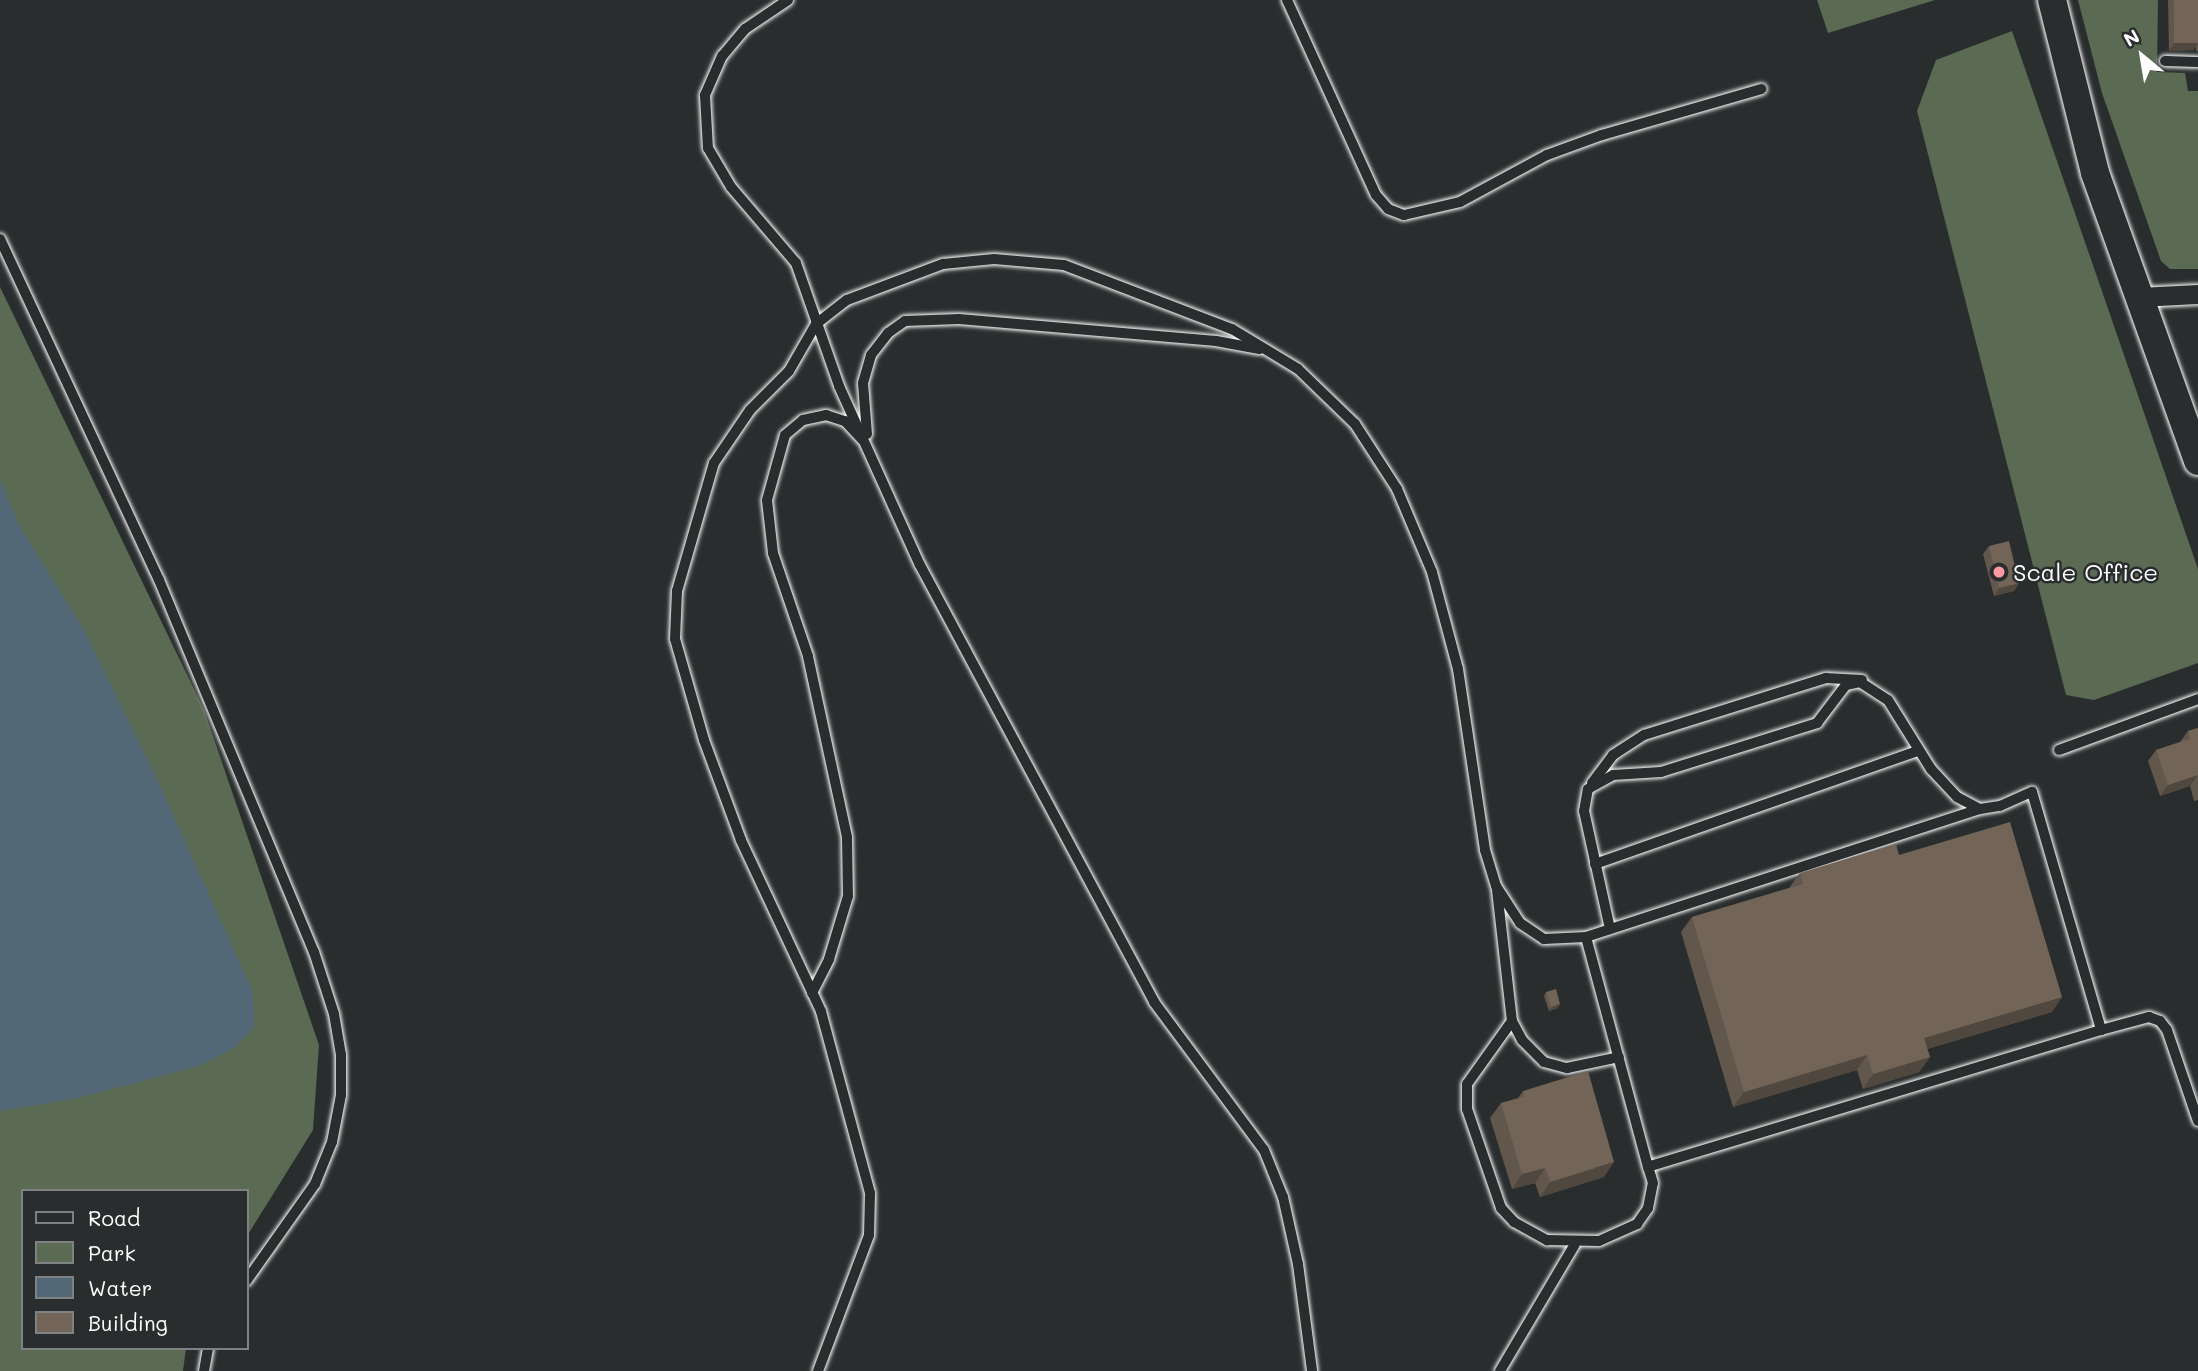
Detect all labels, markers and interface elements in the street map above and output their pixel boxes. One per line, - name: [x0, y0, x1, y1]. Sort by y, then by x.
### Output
- north arrow: [2107, 21, 2177, 91]
- text: N: [2119, 23, 2144, 52]
- place label: Scale Office: [2013, 558, 2158, 586]
- marker: Scale Office: [1991, 564, 2007, 580]
- legend: [21, 1189, 248, 1350]
- text: Road: [88, 1204, 140, 1231]
- text: Park: [88, 1239, 136, 1266]
- text: Water: [88, 1274, 152, 1301]
- text: Building: [88, 1309, 168, 1336]

